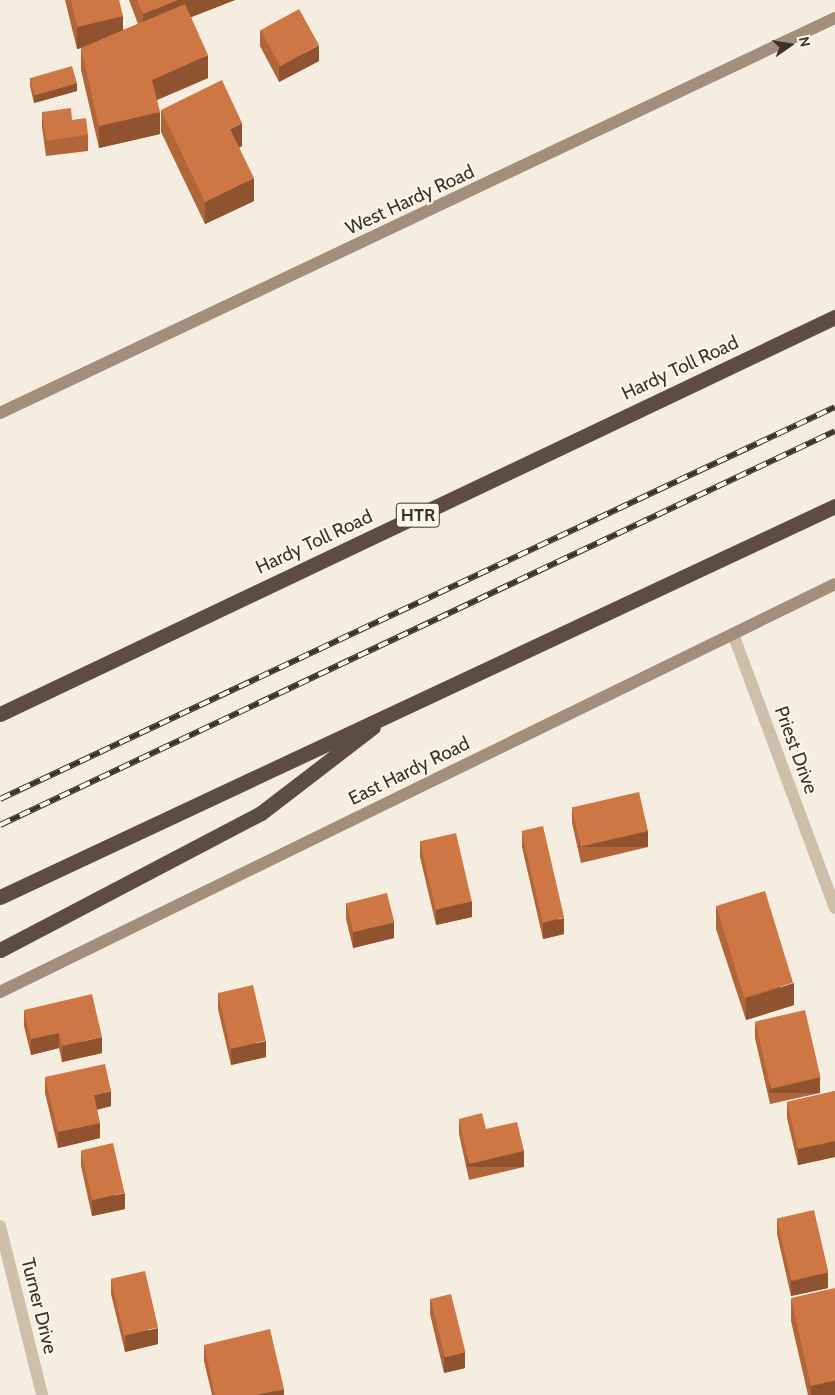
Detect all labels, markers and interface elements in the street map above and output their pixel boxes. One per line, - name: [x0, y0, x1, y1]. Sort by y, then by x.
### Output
- north arrow: [765, 20, 815, 70]
- text: N: [795, 35, 814, 48]
- street label: West Hardy Road: [342, 160, 478, 240]
- street label: Hardy Toll Road: [618, 331, 742, 405]
- road number: HTR: [396, 500, 440, 530]
- street label: Hardy Toll Road: [252, 505, 376, 579]
- street label: Priest Drive: [770, 703, 822, 797]
- street label: East Hardy Road: [345, 732, 473, 810]
- street label: Turner Drive: [16, 1256, 62, 1356]

